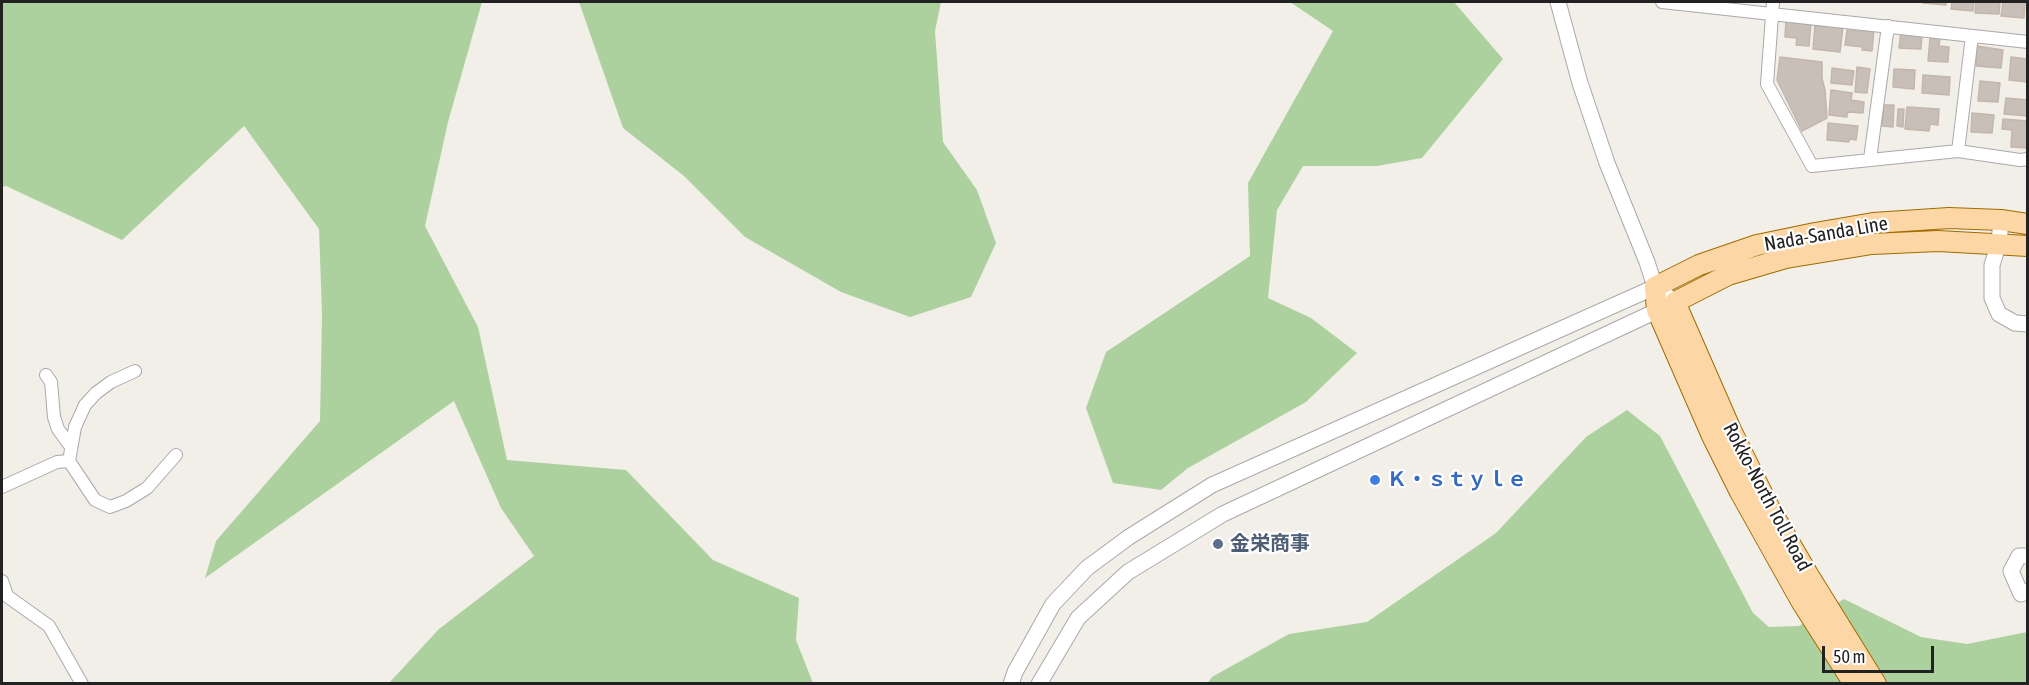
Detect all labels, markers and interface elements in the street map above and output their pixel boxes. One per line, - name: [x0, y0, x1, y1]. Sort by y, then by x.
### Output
- street label: Nada-Sanda Line: [1762, 211, 1890, 257]
- street label: Rokko-North Toll Road: [1718, 419, 1816, 575]
- place label: Ｋ・ｓｔｙｌｅ: [1387, 468, 1527, 492]
- marker: Ｋ・ｓｔｙｌｅ: [1368, 473, 1382, 487]
- place label: 金栄商事: [1230, 532, 1310, 556]
- marker: 金栄商事: [1211, 537, 1225, 551]
- scale bar: [1825, 634, 1938, 672]
- text: 50 m: [1833, 646, 1865, 667]

